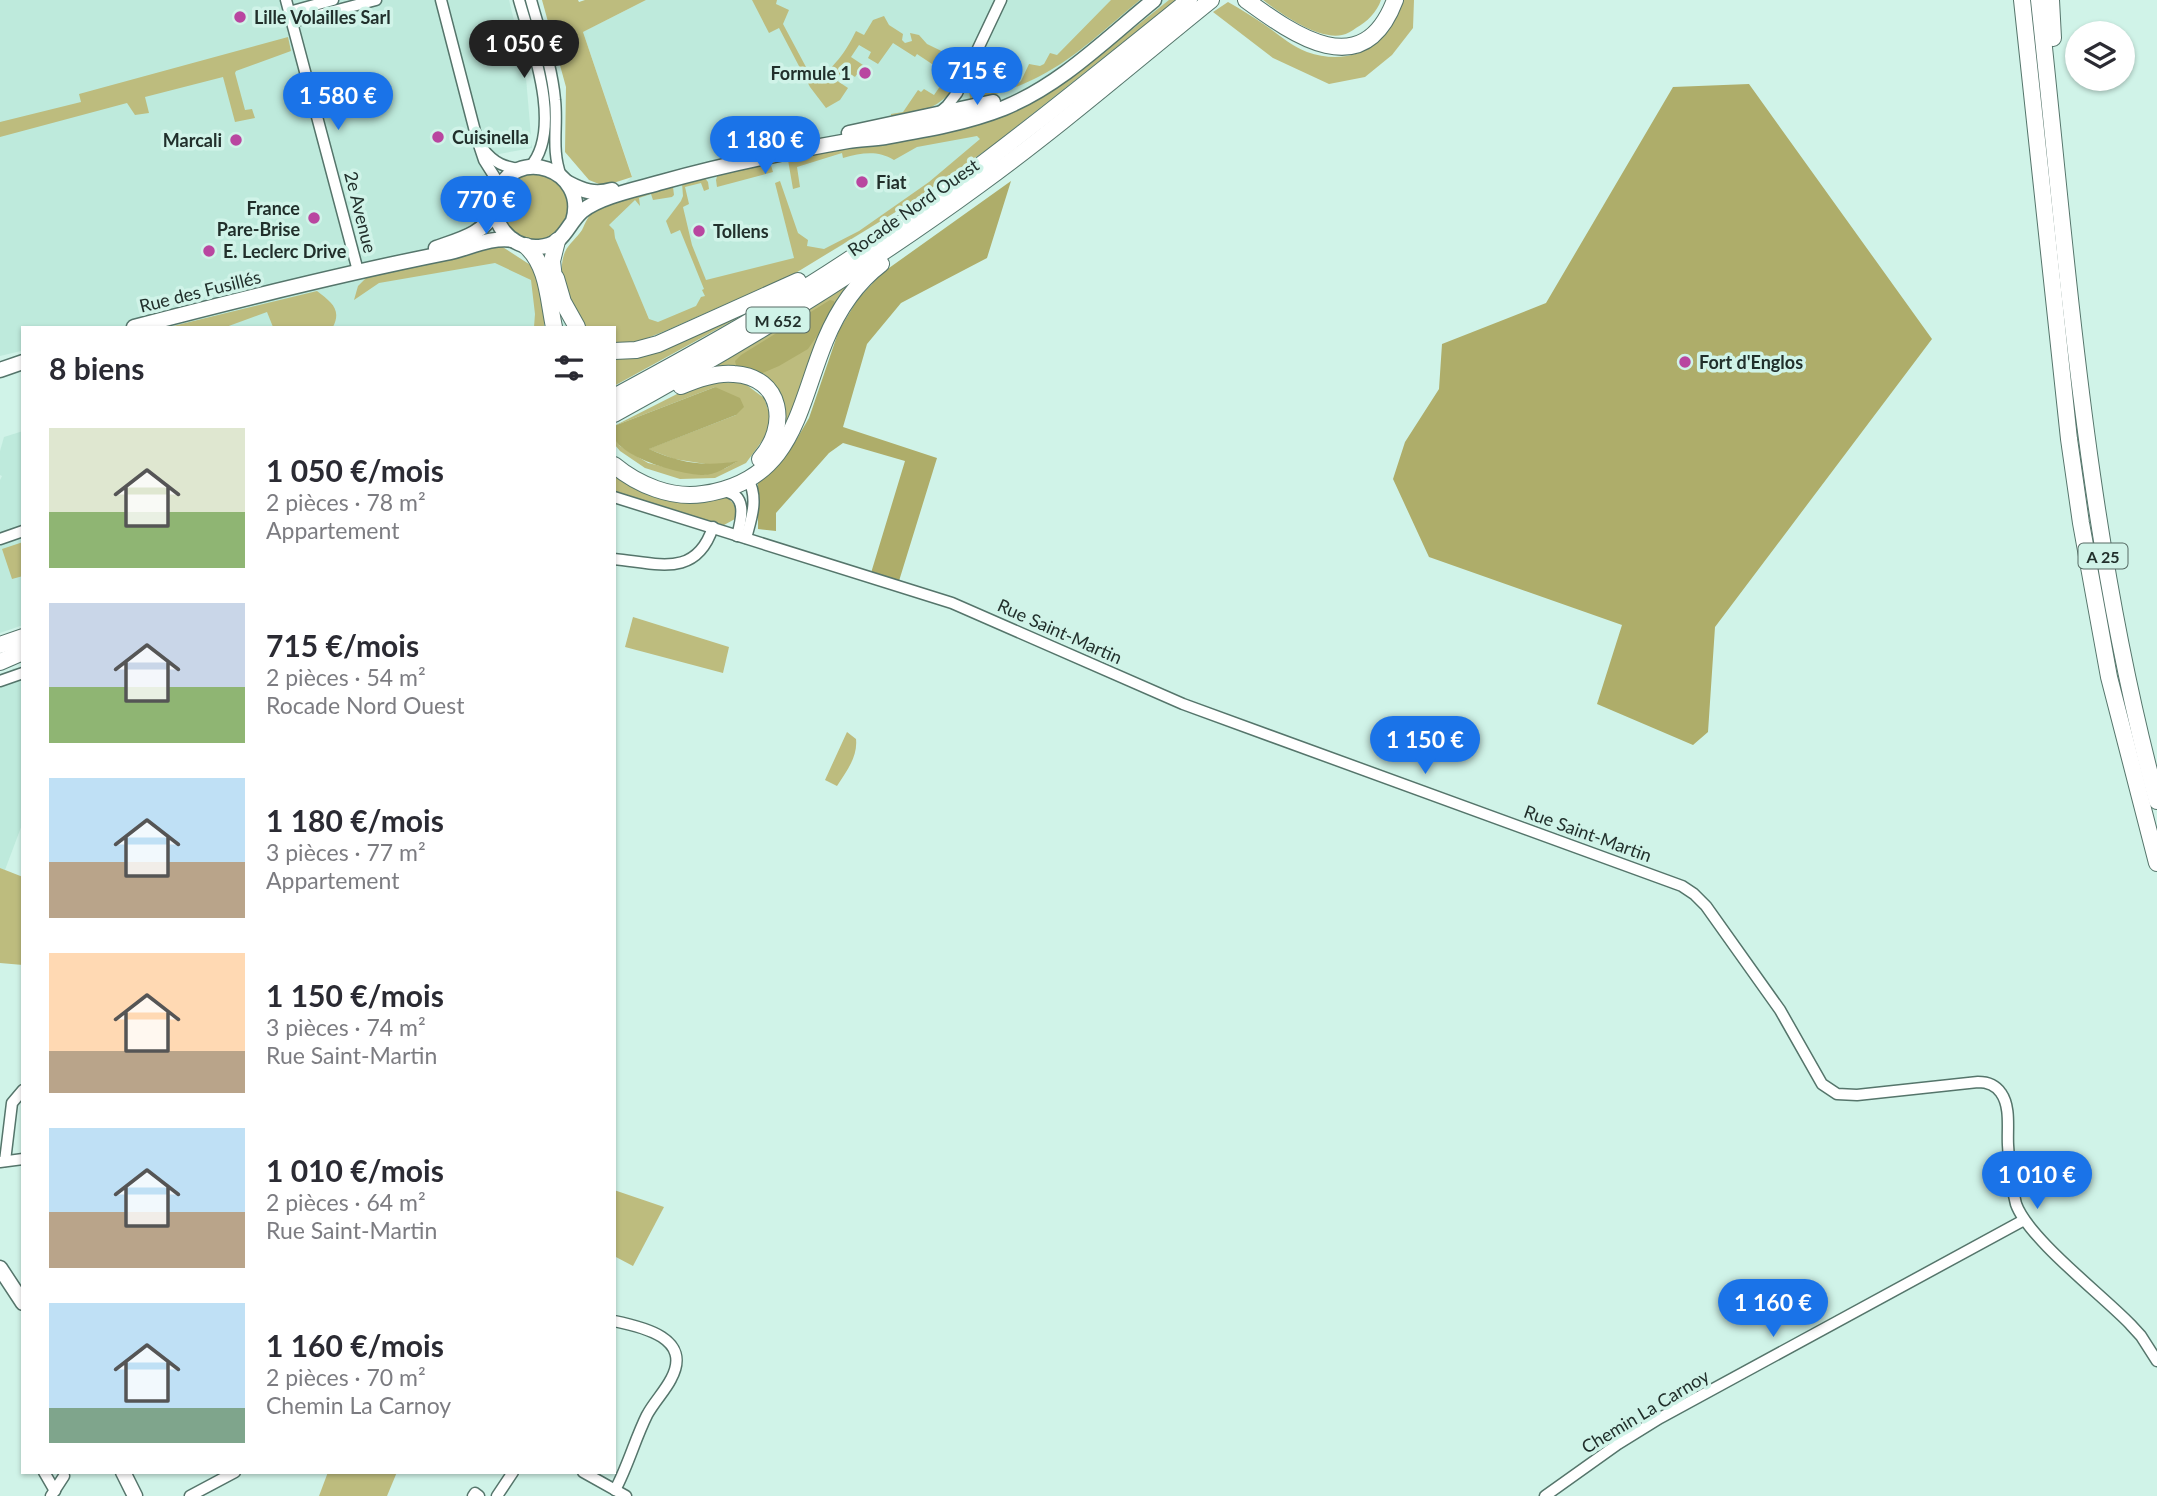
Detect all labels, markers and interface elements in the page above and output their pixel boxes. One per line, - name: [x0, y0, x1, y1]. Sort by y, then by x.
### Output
- place label: Lille Volailles Sarl: [254, 6, 391, 28]
- marker: Lille Volailles Sarl: [232, 9, 248, 25]
- pin: 1 050 €: [459, 20, 589, 80]
- map controls: [2065, 21, 2135, 91]
- button: layers: [2065, 21, 2135, 91]
- text: 1 050 €: [485, 29, 563, 57]
- pin: 715 €: [928, 48, 1026, 107]
- text: 715 €: [948, 56, 1006, 84]
- place label: Formule 1: [770, 62, 851, 84]
- marker: Formule 1: [857, 65, 873, 81]
- pin: 1 580 €: [273, 72, 403, 132]
- text: 1 580 €: [299, 81, 377, 109]
- pin: 1 180 €: [700, 116, 830, 176]
- text: 1 180 €: [726, 125, 804, 153]
- place label: Cuisinella: [452, 126, 529, 148]
- place label: Marcali: [163, 129, 222, 151]
- marker: Cuisinella: [430, 129, 446, 145]
- marker: Marcali: [228, 132, 244, 148]
- street label: Rocade Nord Ouest: [843, 153, 983, 261]
- street label: 2e Avenue: [340, 169, 382, 255]
- place label: Fiat: [876, 171, 907, 193]
- marker: Fiat: [854, 174, 870, 190]
- pin: 770 €: [437, 176, 535, 236]
- text: 770 €: [457, 185, 515, 213]
- place label: France Pare-Brise: [217, 197, 300, 240]
- marker: France Pare-Brise: [306, 210, 322, 226]
- place label: Tollens: [713, 220, 769, 242]
- marker: Tollens: [691, 223, 707, 239]
- place label: E. Leclerc Drive: [223, 240, 347, 262]
- marker: E. Leclerc Drive: [201, 243, 217, 259]
- street label: Rue des Fusillés: [137, 265, 263, 317]
- road number: M 652: [746, 308, 810, 332]
- icon: filters: [550, 349, 588, 387]
- text: 8 biens: [49, 350, 144, 386]
- place label: Fort d'Englos: [1699, 351, 1803, 373]
- marker: Fort d'Englos: [1677, 354, 1693, 370]
- text: 1 050 €/mois: [266, 452, 444, 488]
- icon: home: [105, 456, 189, 540]
- text: 2 pièces · 78 m²: [266, 488, 426, 516]
- text: Appartement: [266, 516, 399, 544]
- road number: A 25: [2078, 544, 2128, 568]
- street label: Rue Saint-Martin: [994, 594, 1126, 668]
- text: 715 €/mois: [266, 627, 419, 663]
- icon: home: [105, 631, 189, 715]
- text: 2 pièces · 54 m²: [266, 663, 426, 691]
- text: Rocade Nord Ouest: [266, 691, 464, 719]
- pin: 1 150 €: [1360, 716, 1490, 776]
- text: 1 150 €: [1386, 725, 1464, 753]
- street label: Rue Saint-Martin: [1521, 800, 1655, 866]
- text: 1 180 €/mois: [266, 802, 444, 838]
- icon: home: [105, 806, 189, 890]
- text: 3 pièces · 77 m²: [266, 838, 426, 866]
- text: Appartement: [266, 866, 399, 894]
- text: 1 150 €/mois: [266, 977, 444, 1013]
- icon: home: [105, 981, 189, 1065]
- text: 3 pièces · 74 m²: [266, 1013, 426, 1041]
- text: Rue Saint-Martin: [266, 1041, 437, 1069]
- text: 1 010 €/mois: [266, 1152, 444, 1188]
- pin: 1 010 €: [1972, 1152, 2102, 1211]
- icon: home: [105, 1156, 189, 1240]
- text: 1 010 €: [1998, 1160, 2076, 1188]
- text: 2 pièces · 64 m²: [266, 1188, 426, 1216]
- text: Rue Saint-Martin: [266, 1216, 437, 1244]
- pin: 1 160 €: [1708, 1280, 1838, 1339]
- text: 1 160 €: [1734, 1288, 1812, 1316]
- text: 1 160 €/mois: [266, 1327, 444, 1363]
- icon: home: [105, 1331, 189, 1415]
- text: 2 pièces · 70 m²: [266, 1363, 426, 1391]
- street label: Chemin La Carnoy: [1577, 1364, 1713, 1458]
- text: Chemin La Carnoy: [266, 1391, 451, 1419]

